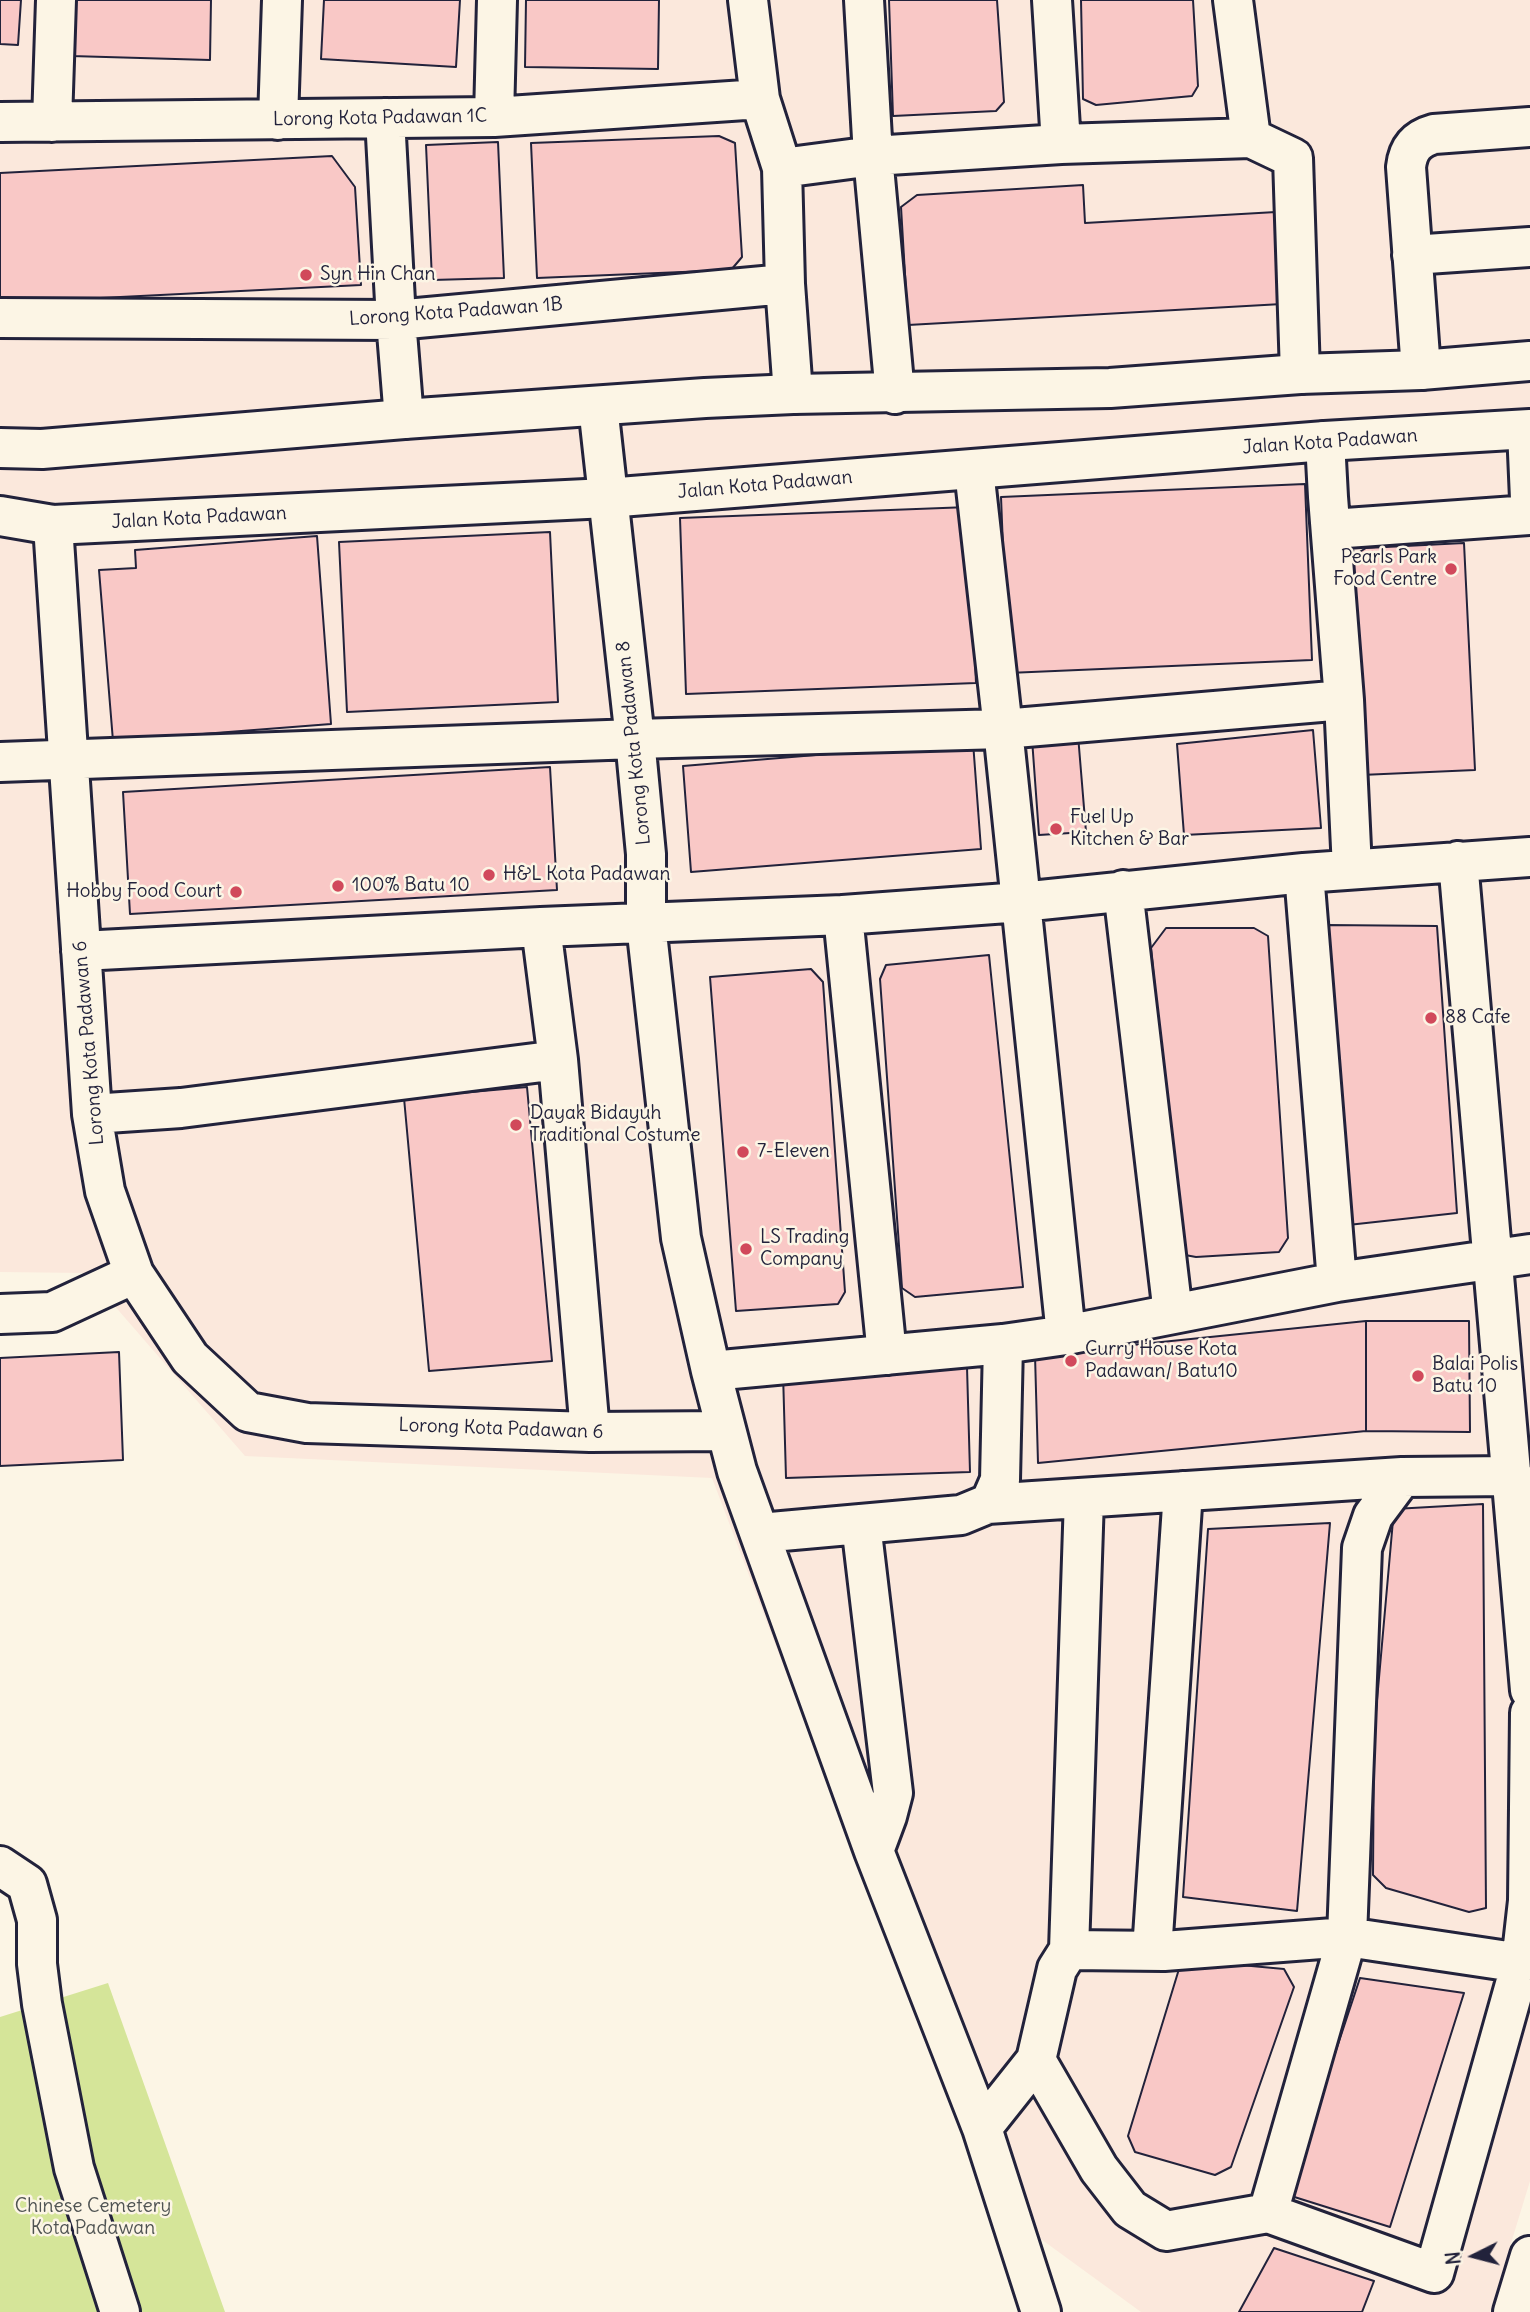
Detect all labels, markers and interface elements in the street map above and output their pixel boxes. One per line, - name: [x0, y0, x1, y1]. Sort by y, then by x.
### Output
- street label: Lorong Kota Padawan 1C: [273, 105, 487, 131]
- place label: Syn Hin Chan: [320, 264, 436, 286]
- marker: Syn Hin Chan: [298, 267, 314, 283]
- street label: Lorong Kota Padawan 1B: [348, 293, 564, 331]
- street label: Jalan Kota Padawan: [1242, 425, 1418, 459]
- street label: Jalan Kota Padawan: [677, 466, 853, 504]
- street label: Jalan Kota Padawan: [111, 502, 287, 534]
- place label: Pearls Park Food Centre: [1333, 547, 1437, 591]
- marker: Pearls Park Food Centre: [1443, 561, 1459, 577]
- street label: Lorong Kota Padawan 8: [612, 640, 656, 846]
- place label: Fuel Up Kitchen & Bar: [1070, 807, 1189, 851]
- marker: Fuel Up Kitchen & Bar: [1048, 821, 1064, 837]
- place label: H&L Kota Padawan: [503, 864, 670, 886]
- marker: H&L Kota Padawan: [481, 867, 497, 883]
- place label: 100% Batu 10: [352, 875, 470, 897]
- marker: 100% Batu 10: [330, 878, 346, 894]
- place label: Hobby Food Court: [66, 881, 222, 903]
- marker: Hobby Food Court: [228, 884, 244, 900]
- street label: Lorong Kota Padawan 6: [69, 940, 109, 1146]
- place label: 88 Cafe: [1445, 1007, 1511, 1029]
- marker: 88 Cafe: [1423, 1010, 1439, 1026]
- place label: Dayak Bidayuh Traditional Costume: [530, 1103, 700, 1147]
- marker: Dayak Bidayuh Traditional Costume: [508, 1117, 524, 1133]
- place label: 7-Eleven: [757, 1141, 830, 1163]
- marker: 7-Eleven: [735, 1144, 751, 1160]
- place label: LS Trading Company: [760, 1227, 849, 1271]
- marker: LS Trading Company: [738, 1241, 754, 1257]
- place label: Curry House Kota Padawan/ Batu10: [1085, 1339, 1238, 1383]
- marker: Curry House Kota Padawan/ Batu10: [1063, 1353, 1079, 1369]
- place label: Balai Polis Batu 10: [1432, 1354, 1518, 1398]
- marker: Balai Polis Batu 10: [1410, 1368, 1426, 1384]
- street label: Lorong Kota Padawan 6: [398, 1414, 604, 1444]
- park label: Chinese Cemetery Kota Padawan: [15, 2196, 171, 2240]
- north arrow: [1439, 2221, 1509, 2291]
- text: N: [1440, 2250, 1466, 2266]

